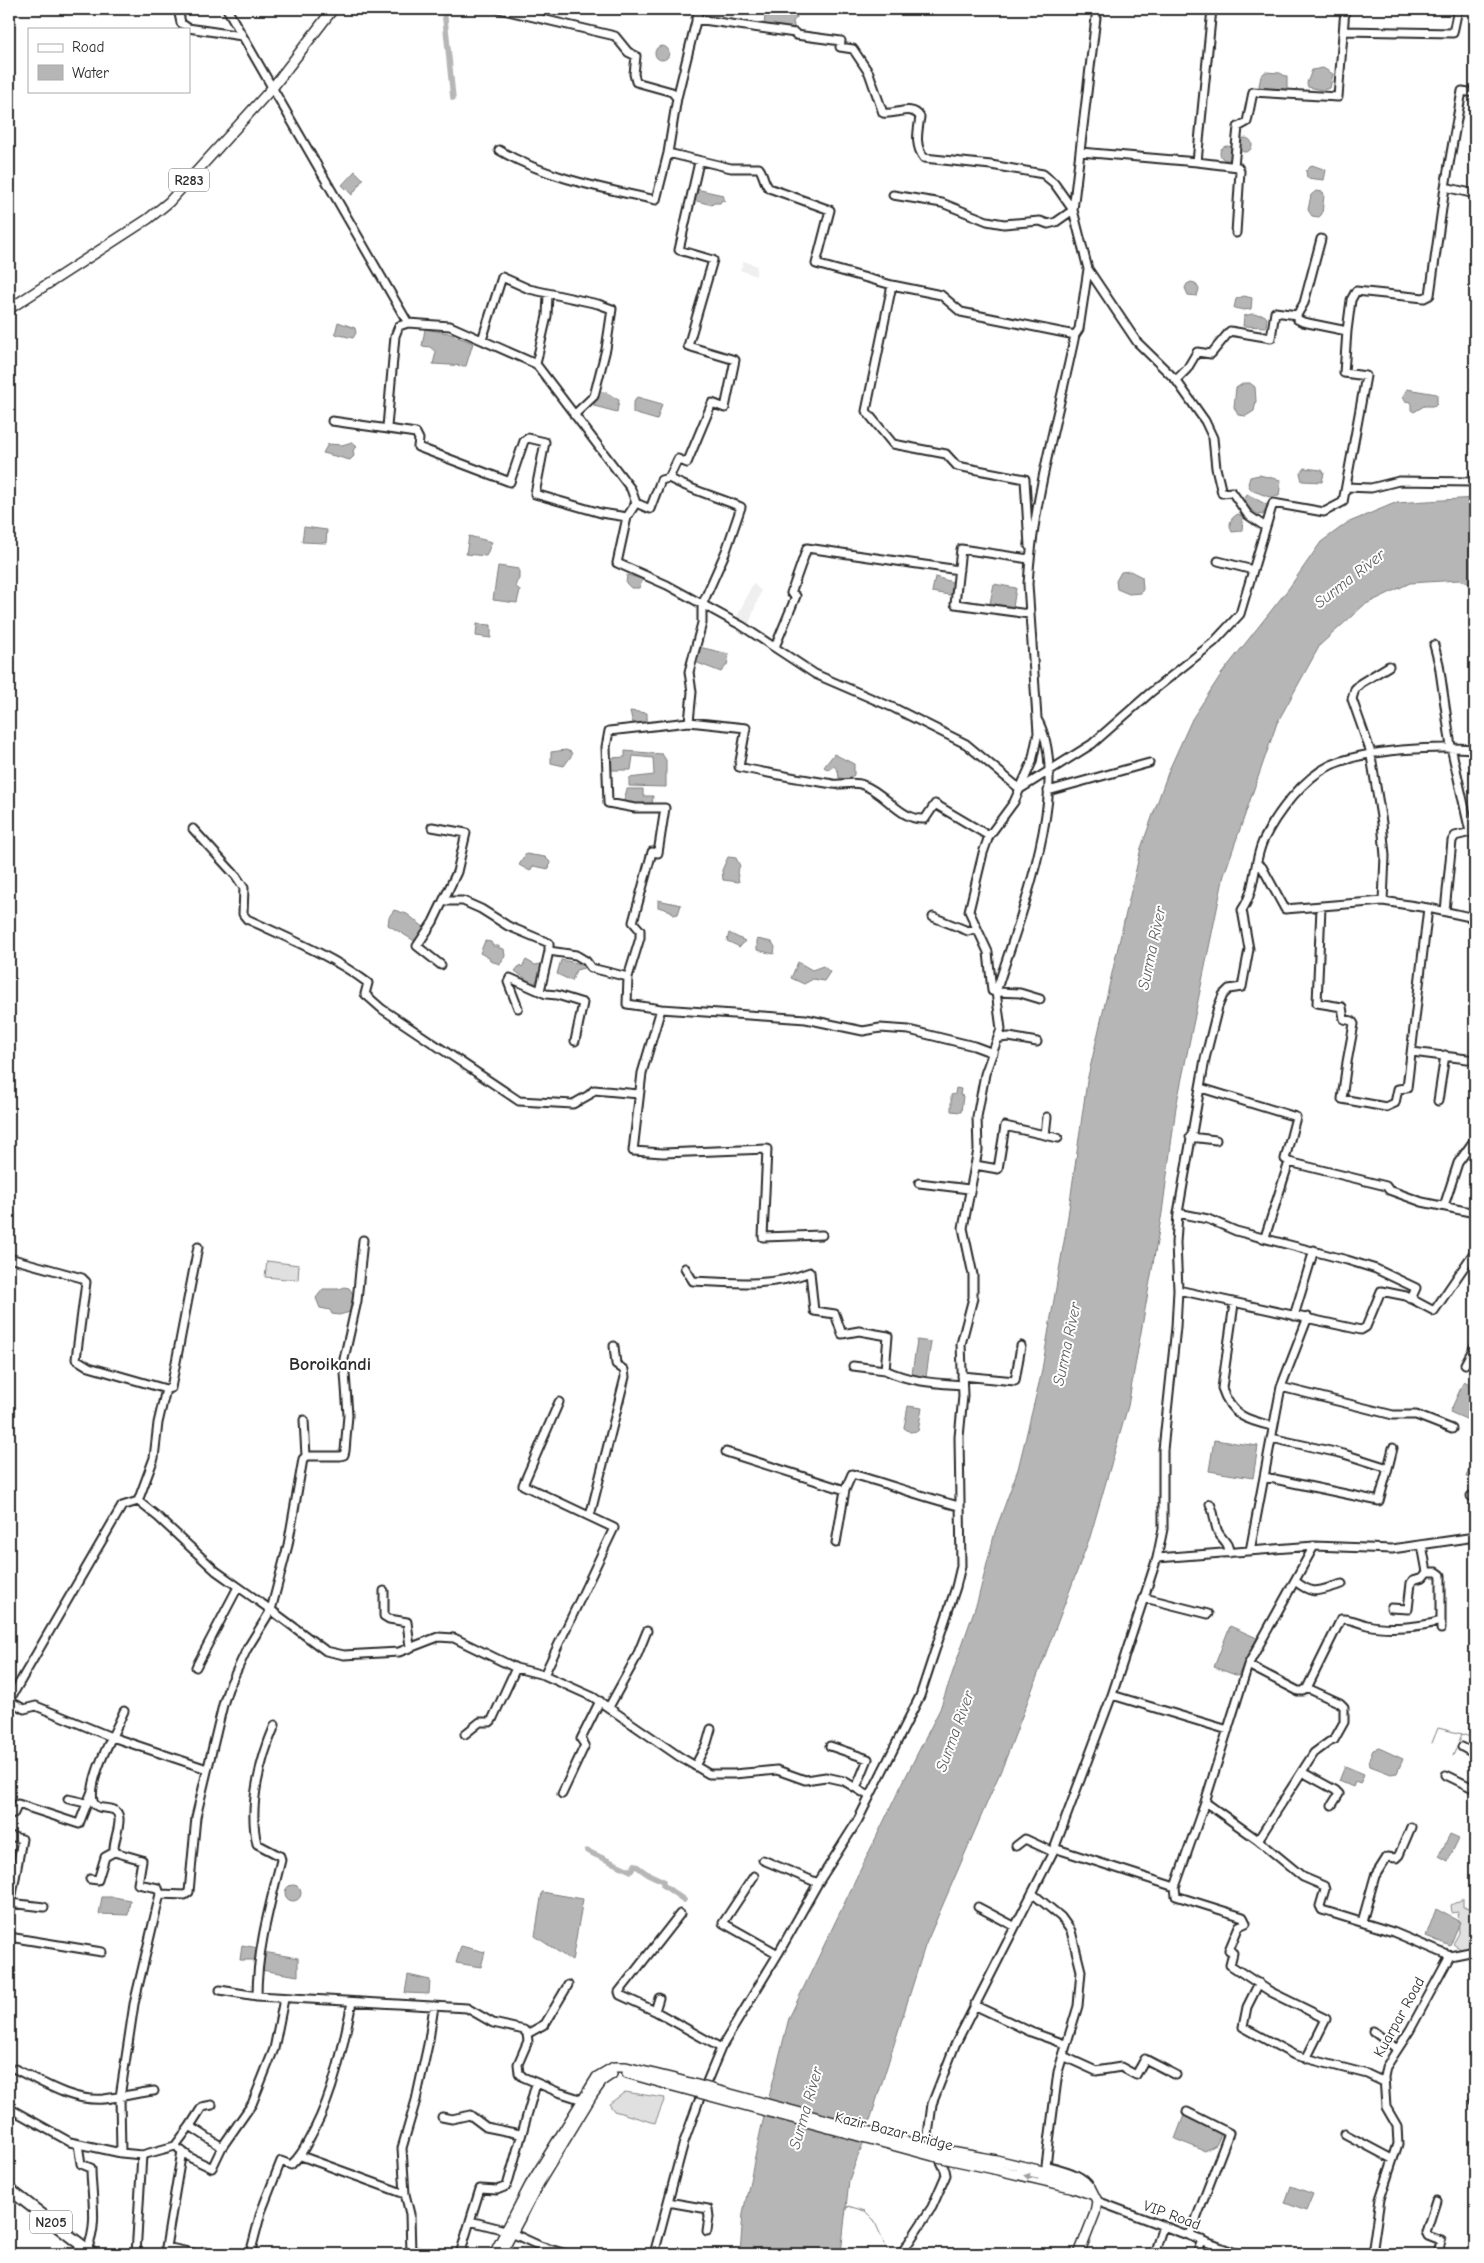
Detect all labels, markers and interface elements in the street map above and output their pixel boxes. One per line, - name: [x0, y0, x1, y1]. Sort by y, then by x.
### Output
- legend: [28, 28, 190, 92]
- text: Road: [72, 38, 104, 56]
- text: Water: [72, 64, 109, 82]
- road number: R283: [169, 168, 209, 192]
- water label: Surma River: [1311, 545, 1389, 612]
- water label: Surma River: [1134, 904, 1170, 991]
- water label: Surma River: [1049, 1300, 1085, 1387]
- district label: Boroikandi: [289, 1354, 371, 1375]
- water label: Surma River: [932, 1688, 978, 1774]
- street label: Kuarpar Road: [1370, 1974, 1428, 2060]
- water label: Surma River: [786, 2065, 826, 2151]
- street label: Kazir Bazar Bridge: [833, 2108, 955, 2154]
- one-way arrow: [1023, 2173, 1038, 2181]
- street label: VIP Road: [1141, 2196, 1203, 2234]
- road number: N205: [30, 2210, 72, 2234]

